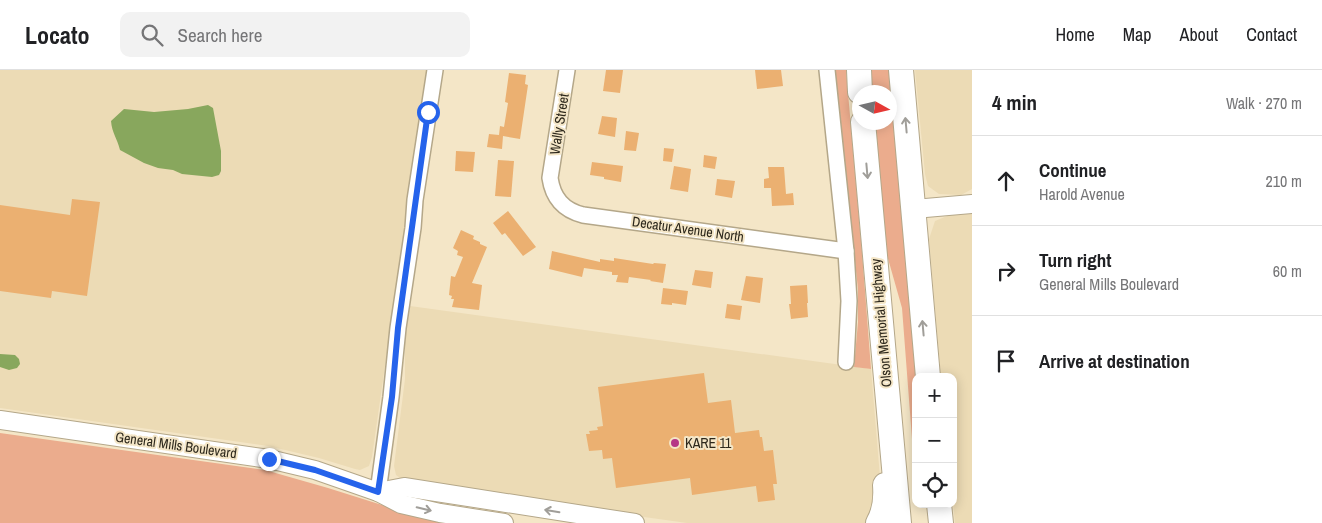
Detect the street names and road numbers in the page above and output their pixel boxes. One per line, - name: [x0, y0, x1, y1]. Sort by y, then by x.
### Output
- street label: Wally Street: [545, 92, 573, 156]
- street label: Decatur Avenue North: [631, 212, 745, 246]
- street label: Olson Memorial Highway: [866, 258, 896, 388]
- street label: General Mills Boulevard: [114, 428, 238, 462]

